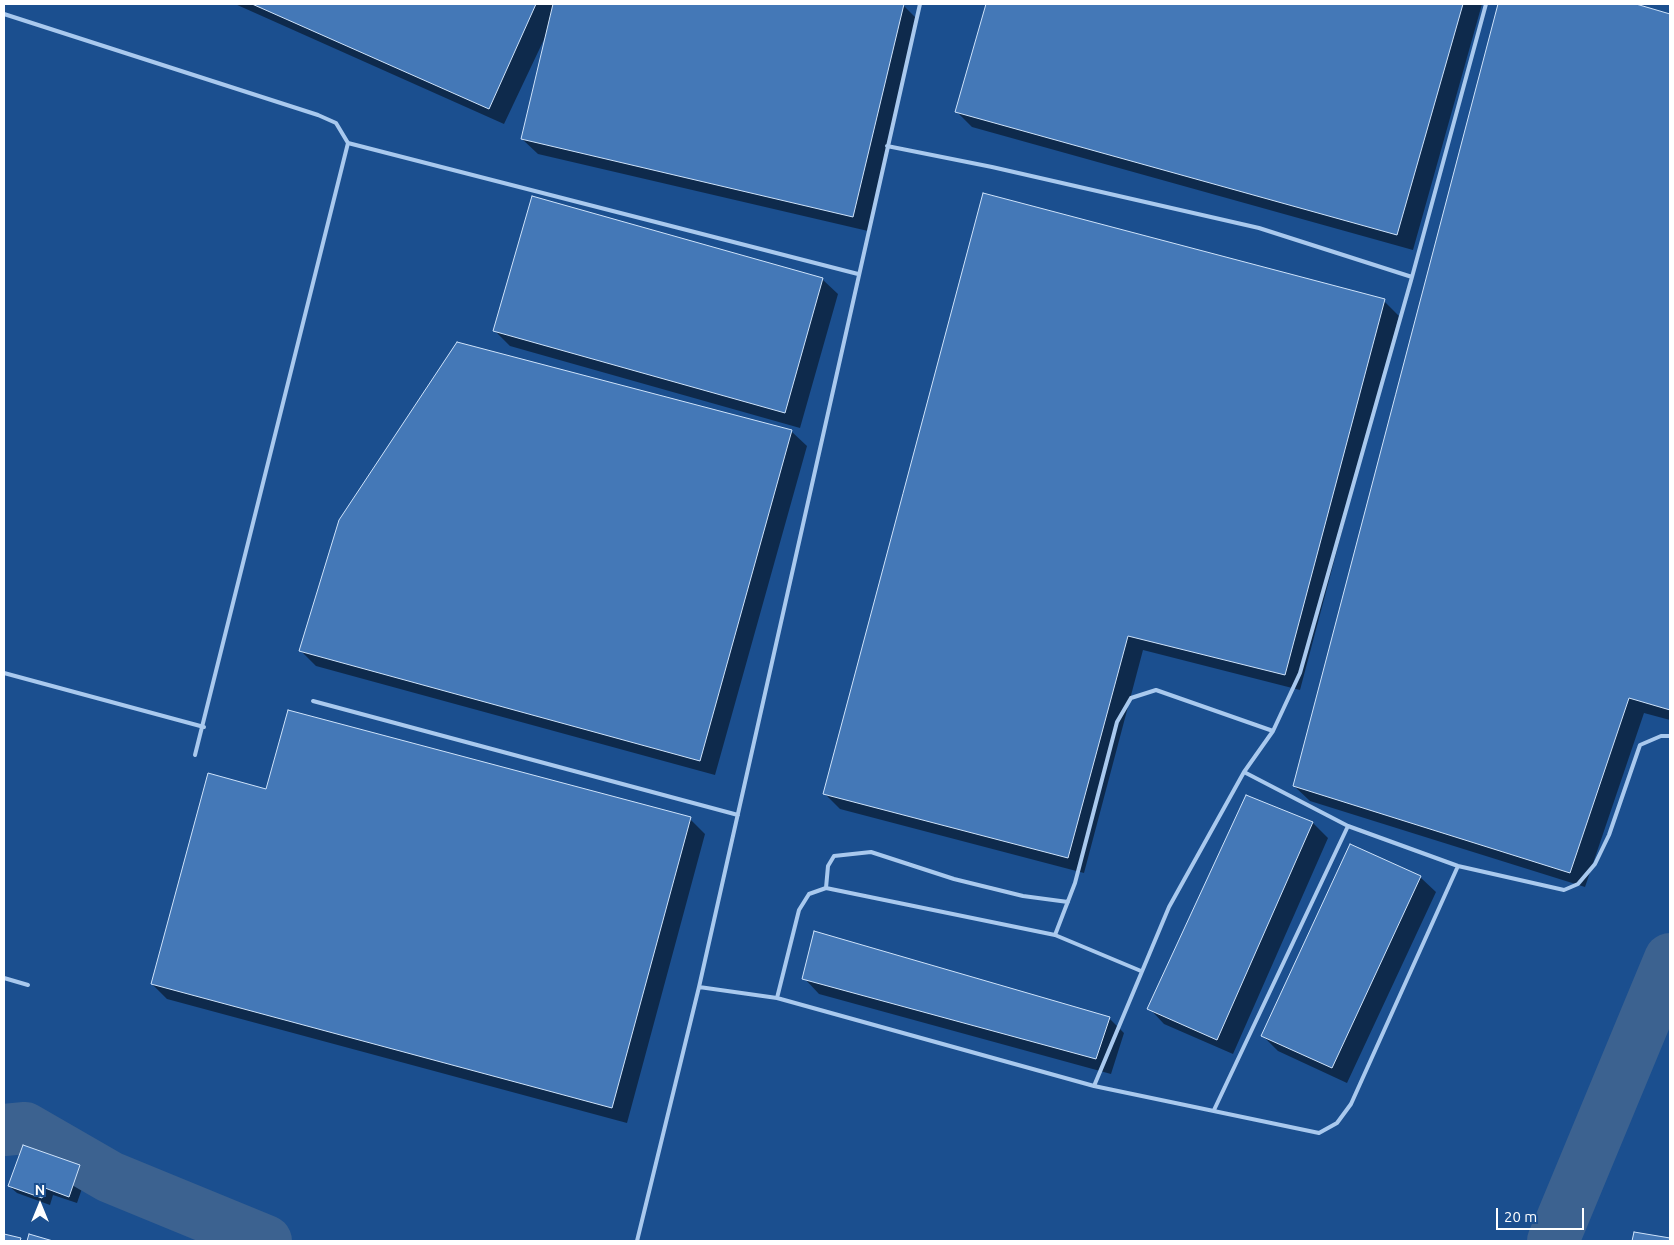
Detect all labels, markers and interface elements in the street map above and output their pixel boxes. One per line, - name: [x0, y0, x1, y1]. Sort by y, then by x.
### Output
- north arrow: [15, 1180, 65, 1230]
- text: N: [35, 1182, 45, 1198]
- scale bar: [1499, 1198, 1586, 1230]
- text: 20 m: [1504, 1208, 1537, 1225]

